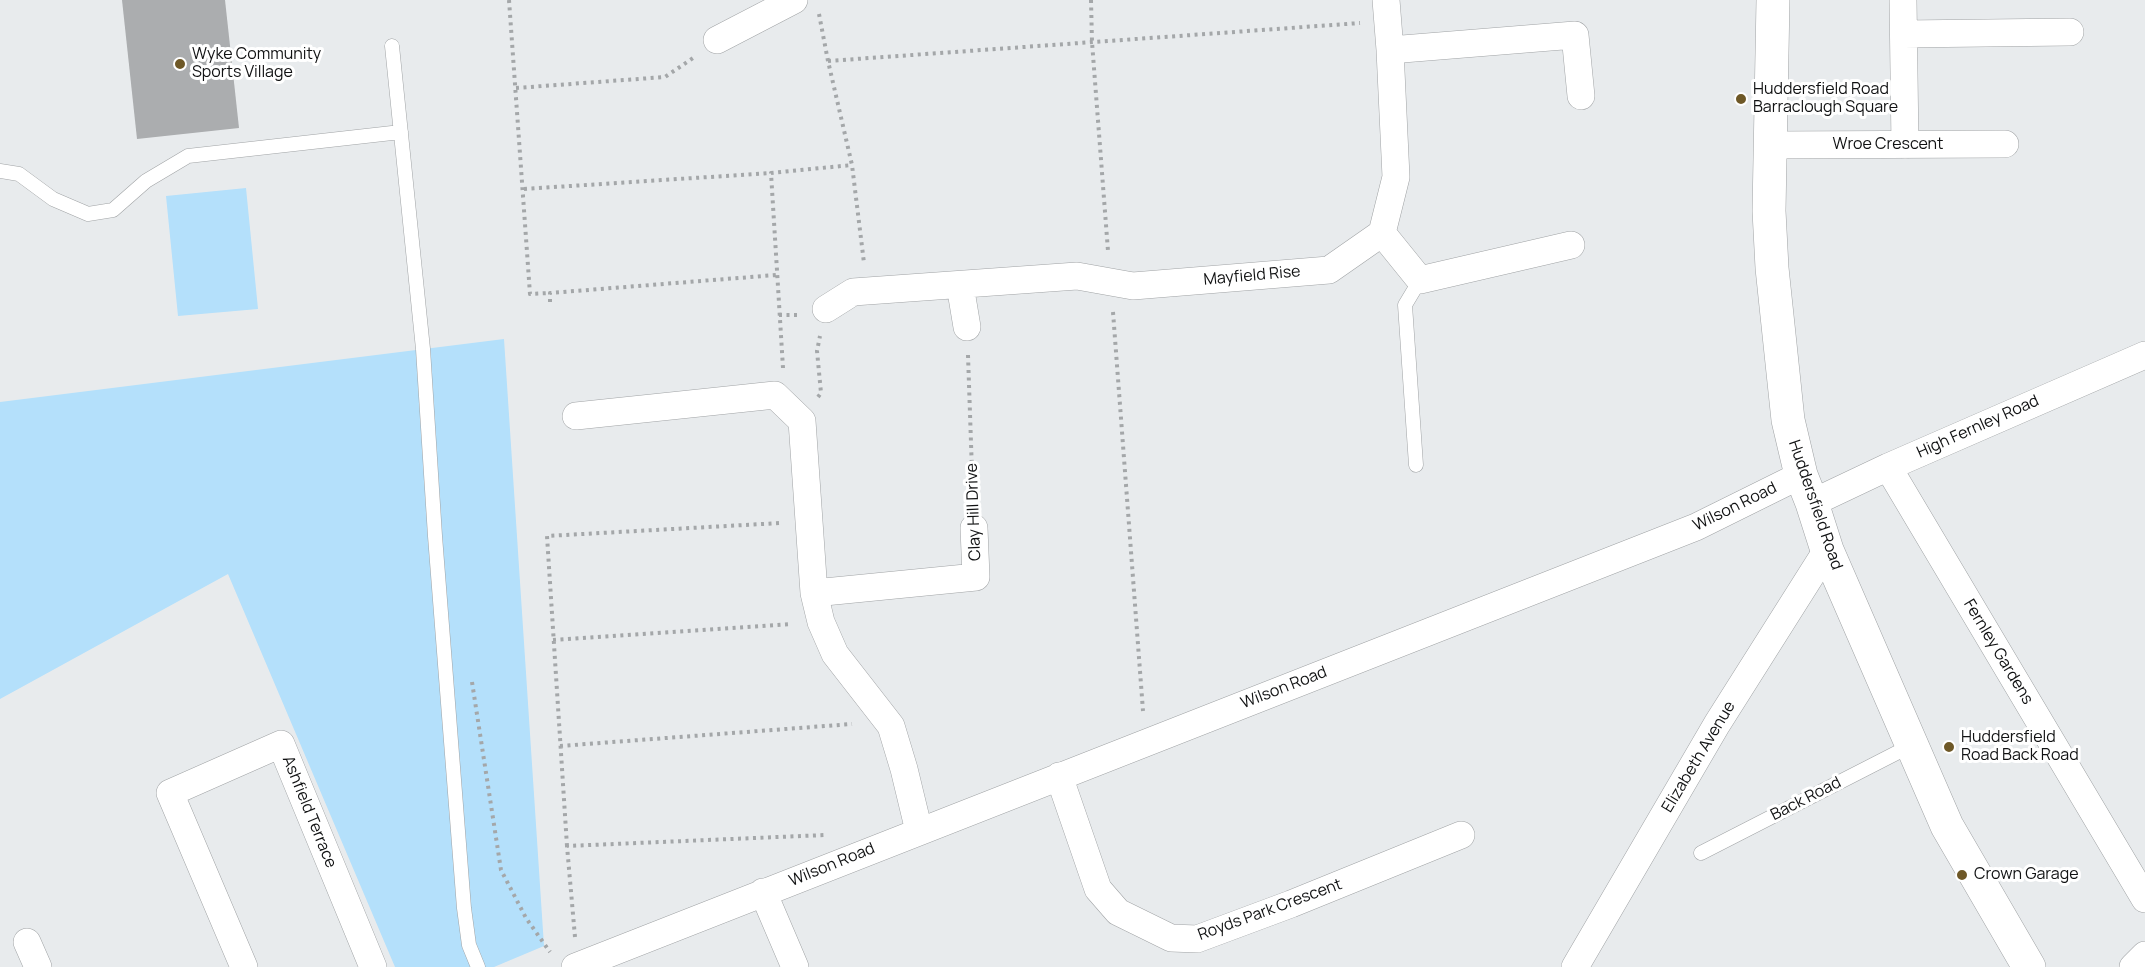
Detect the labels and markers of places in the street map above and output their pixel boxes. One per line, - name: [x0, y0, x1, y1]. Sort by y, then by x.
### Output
- place label: Wyke Community Sports Village: [192, 45, 321, 83]
- marker: Wyke Community Sports Village: [173, 57, 187, 71]
- place label: Huddersfield Road Barraclough Square: [1753, 80, 1898, 118]
- marker: Huddersfield Road Barraclough Square: [1734, 92, 1748, 106]
- place label: Huddersfield Road Back Road: [1961, 728, 2079, 766]
- marker: Huddersfield Road Back Road: [1942, 740, 1956, 754]
- place label: Crown Garage: [1974, 865, 2079, 885]
- marker: Crown Garage: [1955, 868, 1969, 882]

